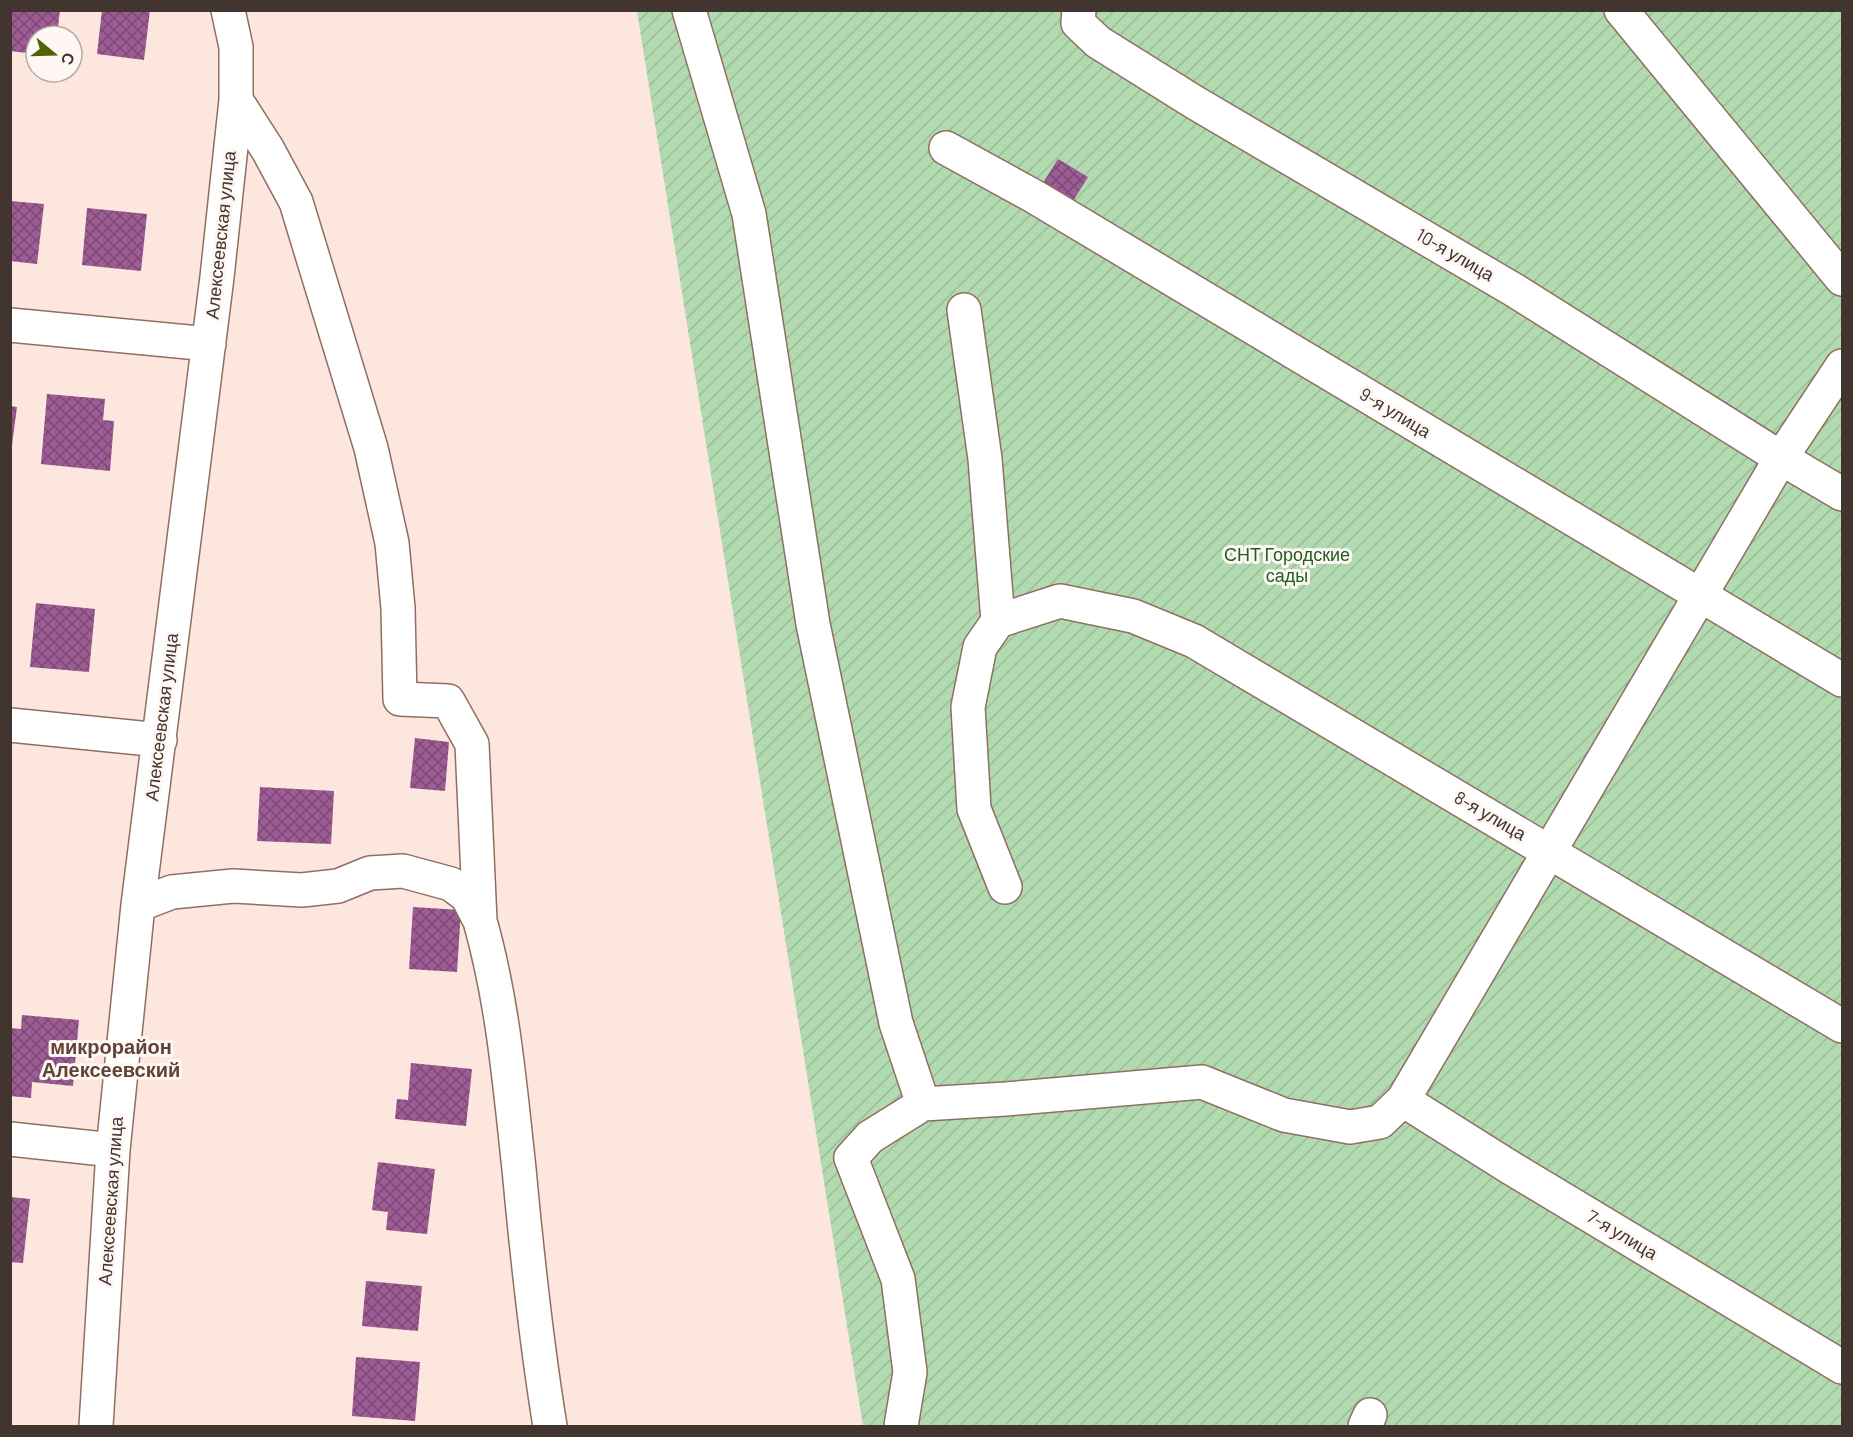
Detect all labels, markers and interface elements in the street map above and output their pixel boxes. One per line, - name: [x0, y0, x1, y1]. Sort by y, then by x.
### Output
- north arrow: [24, 24, 84, 84]
- text: С: [58, 50, 80, 68]
- street label: Алексеевская улица: [200, 149, 240, 320]
- street label: 10-я улица: [1413, 223, 1499, 286]
- street label: 9-я улица: [1356, 382, 1436, 442]
- park label: СНТ Городские сады: [1224, 543, 1350, 586]
- street label: Алексеевская улица: [140, 631, 182, 802]
- street label: 8-я улица: [1451, 786, 1531, 845]
- district label: микрорайон Алексеевский: [42, 1034, 180, 1081]
- street label: Алексеевская улица: [93, 1115, 127, 1286]
- street label: 7-я улица: [1583, 1205, 1663, 1264]

